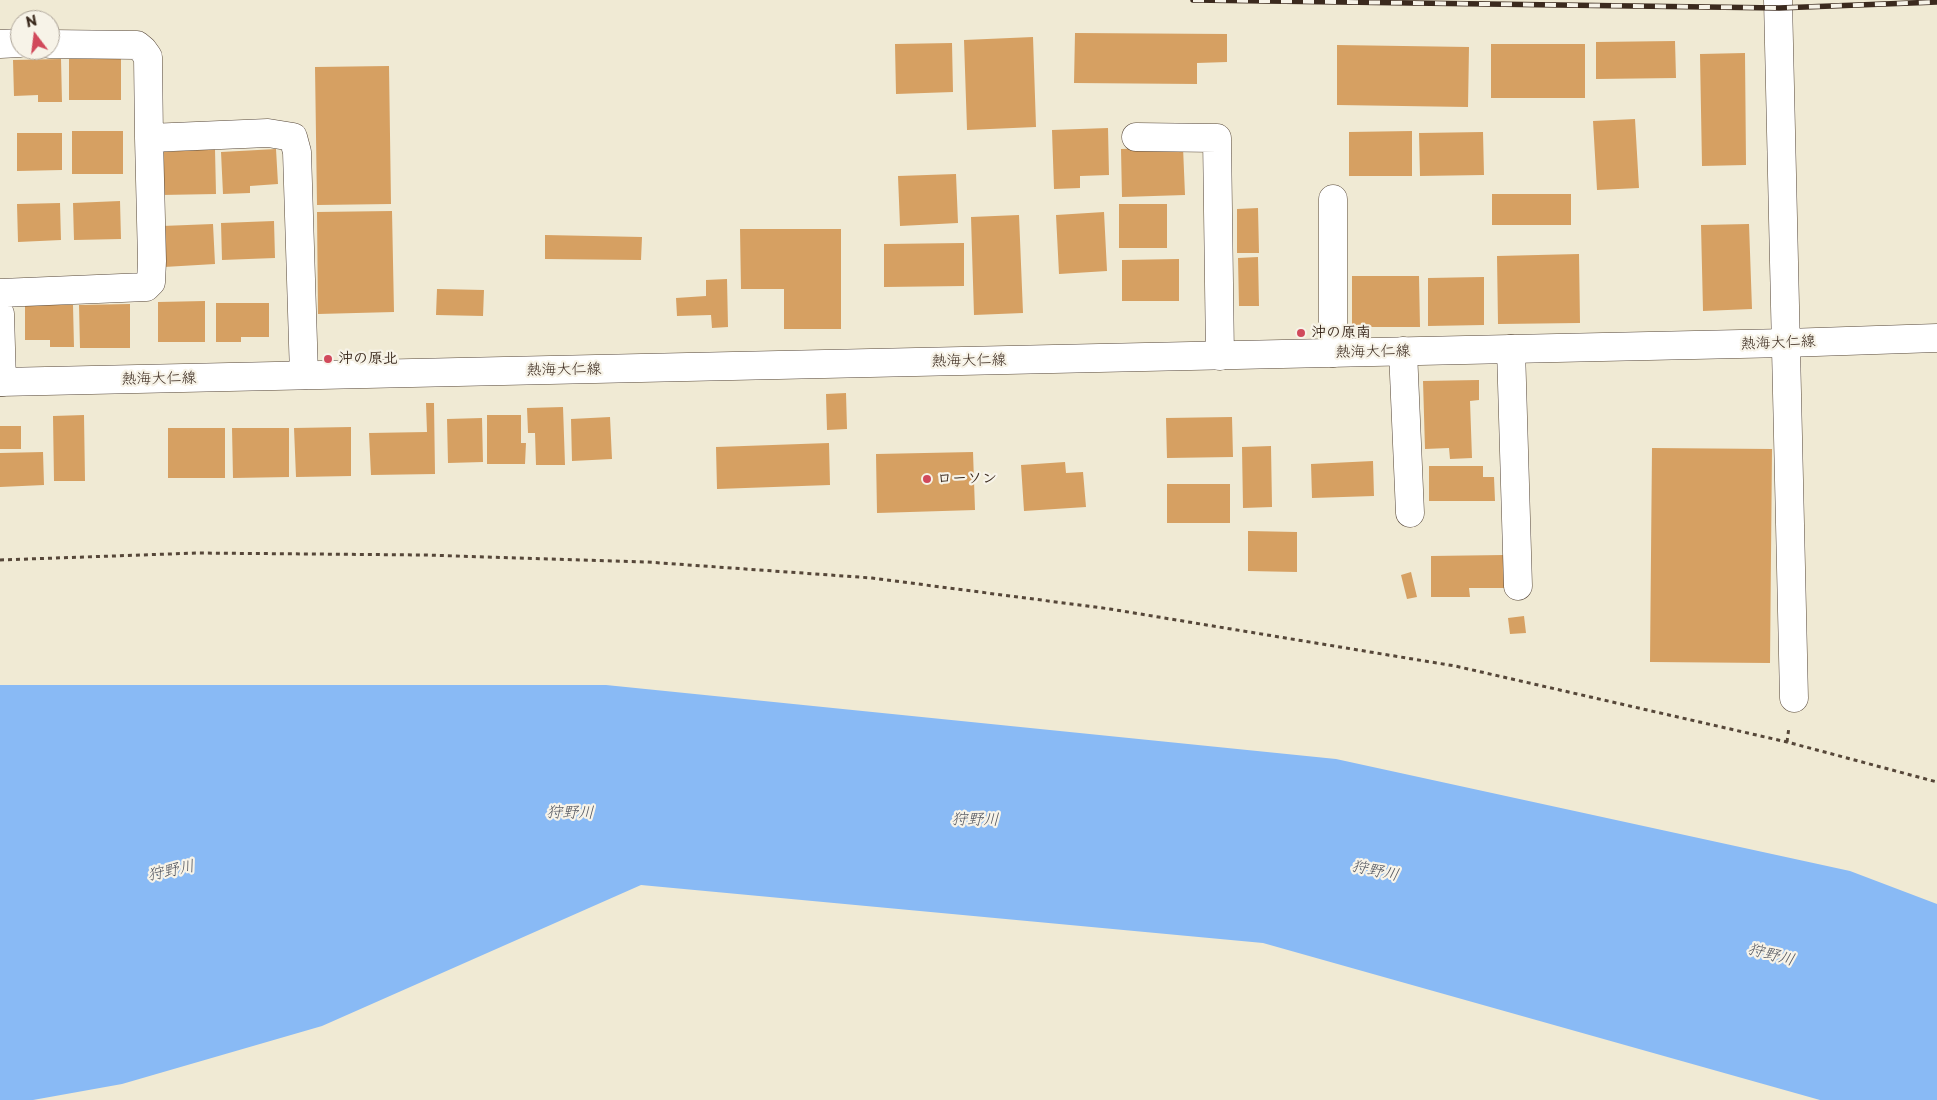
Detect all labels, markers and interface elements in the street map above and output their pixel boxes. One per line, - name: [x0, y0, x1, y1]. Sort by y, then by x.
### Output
- text: N: [23, 9, 39, 33]
- north arrow: [10, 10, 60, 60]
- place label: 沖の原南: [1311, 324, 1371, 342]
- marker: 沖の原南: [1295, 327, 1307, 339]
- street label: 熱海大仁線: [1740, 333, 1816, 353]
- street label: 熱海大仁線: [1335, 342, 1411, 362]
- place label: 沖の原北: [338, 350, 398, 368]
- street label: 熱海大仁線: [931, 351, 1007, 371]
- marker: 沖の原北: [322, 353, 334, 365]
- street label: 熱海大仁線: [526, 360, 602, 380]
- street label: 熱海大仁線: [121, 369, 197, 389]
- place label: ローソン: [937, 470, 997, 488]
- marker: ローソン: [921, 473, 933, 485]
- water label: 狩野川: [546, 803, 594, 823]
- water label: 狩野川: [951, 810, 999, 830]
- water label: 狩野川: [146, 857, 196, 885]
- water label: 狩野川: [1350, 857, 1400, 885]
- water label: 狩野川: [1745, 940, 1797, 970]

